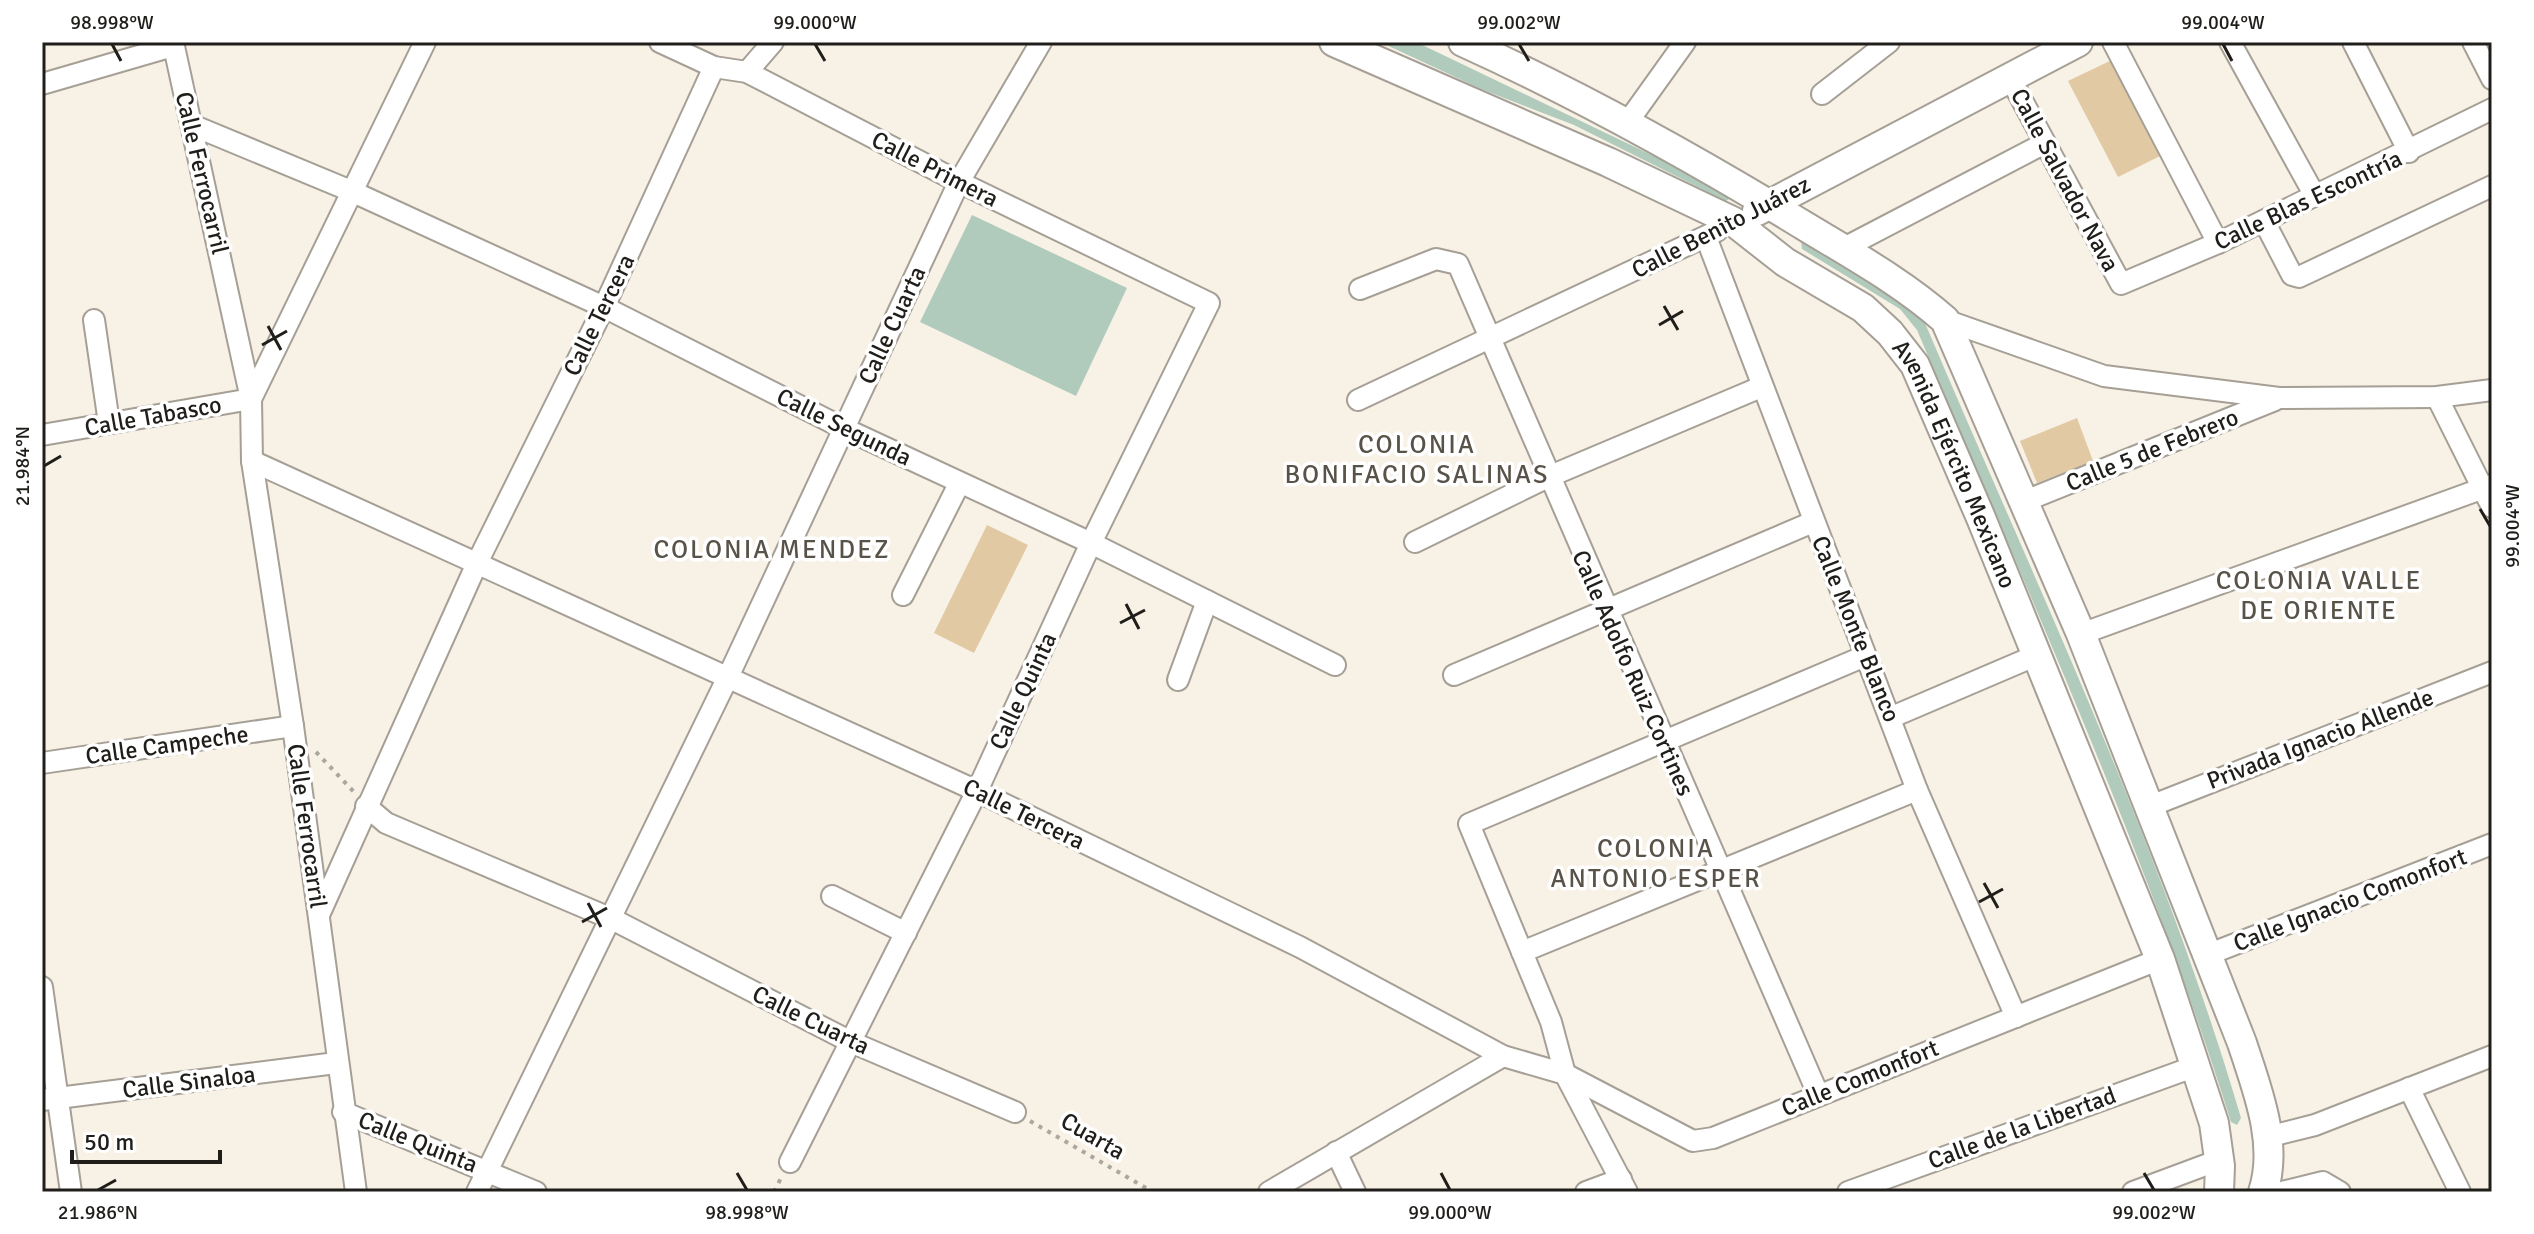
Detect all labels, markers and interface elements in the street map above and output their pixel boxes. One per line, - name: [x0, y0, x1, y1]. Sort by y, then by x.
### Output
- text: 98.998°W: [70, 10, 154, 35]
- text: 99.000°W: [773, 10, 857, 35]
- text: 99.002°W: [1477, 10, 1561, 35]
- text: 99.004°W: [2181, 10, 2265, 35]
- street label: Calle Salvador Nava: [2004, 83, 2126, 277]
- street label: Calle Ferrocarril: [169, 89, 235, 257]
- street label: Calle Primera: [867, 124, 1003, 214]
- street label: Calle Blas Escontría: [2209, 143, 2407, 257]
- street label: Calle Benito Juárez: [1627, 169, 1815, 285]
- street label: Calle Tercera: [557, 249, 641, 381]
- street label: Calle Cuarta: [852, 261, 932, 389]
- street label: Avenida Ejército Mexicano: [1886, 334, 2023, 593]
- street label: Calle Segunda: [772, 381, 916, 473]
- street label: Calle Tabasco: [82, 389, 224, 443]
- street label: Calle 5 de Febrero: [2061, 402, 2243, 498]
- text: 21.984°N: [10, 426, 35, 506]
- district label: COLONIA BONIFACIO SALINAS: [1285, 429, 1549, 491]
- text: 99.004°W: [2500, 484, 2525, 568]
- street label: Calle Monte Blanco: [1805, 531, 1907, 727]
- district label: COLONIA MENDEZ: [653, 534, 891, 566]
- street label: Calle Adolfo Ruiz Cortines: [1565, 545, 1701, 801]
- district label: COLONIA VALLE DE ORIENTE: [2216, 565, 2422, 627]
- street label: Calle Quinta: [983, 627, 1063, 755]
- street label: Privada Ignacio Allende: [2202, 682, 2438, 796]
- street label: Calle Campeche: [84, 719, 250, 771]
- street label: Calle Ferrocarril: [281, 742, 333, 910]
- street label: Calle Tercera: [958, 772, 1090, 856]
- district label: COLONIA ANTONIO ESPER: [1550, 833, 1762, 895]
- street label: Calle Ignacio Comonfort: [2229, 842, 2471, 958]
- street label: Calle Cuarta: [747, 979, 875, 1061]
- street label: Calle Comonfort: [1777, 1033, 1943, 1123]
- street label: Calle Sinaloa: [121, 1059, 257, 1105]
- street label: Calle de la Libertad: [1924, 1080, 2120, 1176]
- street label: Calle Quinta: [354, 1104, 482, 1180]
- street label: Cuarta: [1055, 1106, 1131, 1166]
- scale bar: [72, 1114, 220, 1164]
- text: 50 m: [84, 1127, 134, 1157]
- text: 21.986°N: [58, 1200, 138, 1225]
- text: 98.998°W: [705, 1200, 789, 1225]
- text: 99.000°W: [1408, 1200, 1492, 1225]
- text: 99.002°W: [2112, 1200, 2196, 1225]

